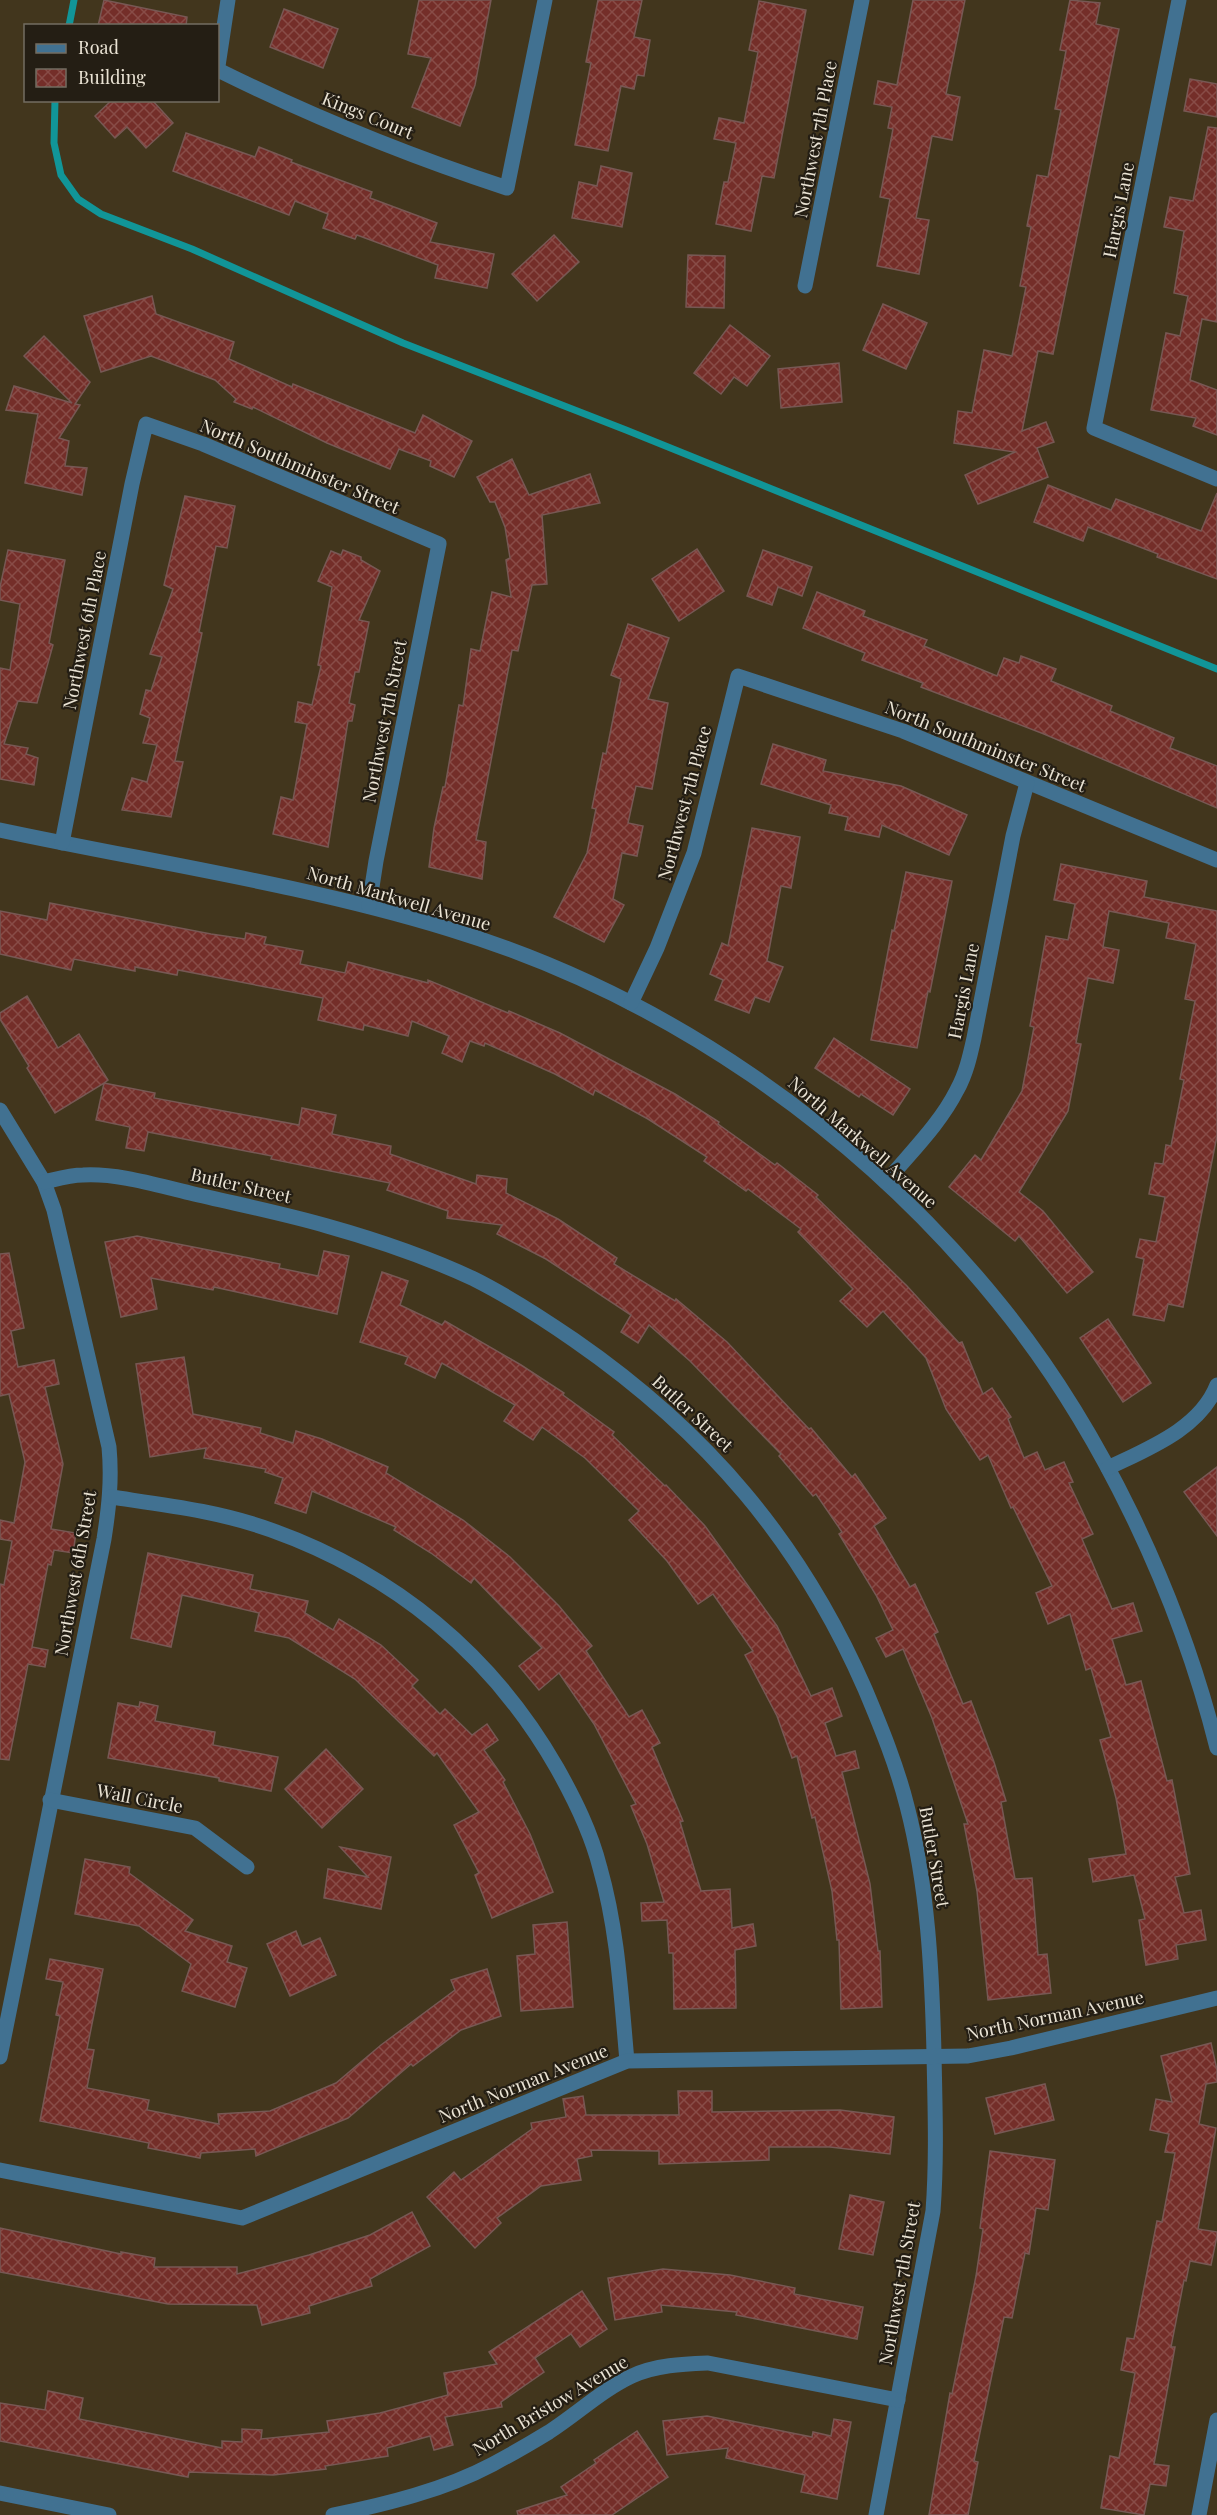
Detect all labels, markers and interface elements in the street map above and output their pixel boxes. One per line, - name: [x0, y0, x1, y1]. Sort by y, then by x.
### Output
- legend: [24, 24, 219, 102]
- text: Road: [78, 35, 119, 59]
- street label: Northwest 7th Place: [788, 58, 842, 220]
- text: Building: [78, 65, 146, 89]
- street label: Kings Court: [319, 86, 418, 144]
- street label: Hargis Lane: [1097, 160, 1139, 260]
- street label: North Southminster Street: [197, 413, 404, 519]
- street label: Northwest 6th Place: [57, 548, 111, 712]
- street label: Northwest 7th Street: [356, 637, 412, 805]
- street label: North Southminster Street: [882, 695, 1091, 798]
- street label: Northwest 7th Place: [652, 723, 716, 883]
- street label: North Markwell Avenue: [304, 860, 494, 936]
- street label: Hargis Lane: [942, 941, 984, 1041]
- street label: North Markwell Avenue: [783, 1071, 943, 1213]
- street label: Butler Street: [188, 1162, 294, 1208]
- street label: Butler Street: [647, 1369, 739, 1457]
- street label: Northwest 6th Street: [49, 1488, 101, 1658]
- street label: Wall Circle: [94, 1778, 185, 1818]
- street label: Butler Street: [914, 1804, 956, 1910]
- street label: North Norman Avenue: [964, 1984, 1146, 2046]
- street label: North Norman Avenue: [435, 2038, 611, 2128]
- street label: Northwest 7th Street: [873, 2199, 925, 2367]
- street label: North Bristow Avenue: [468, 2349, 632, 2461]

